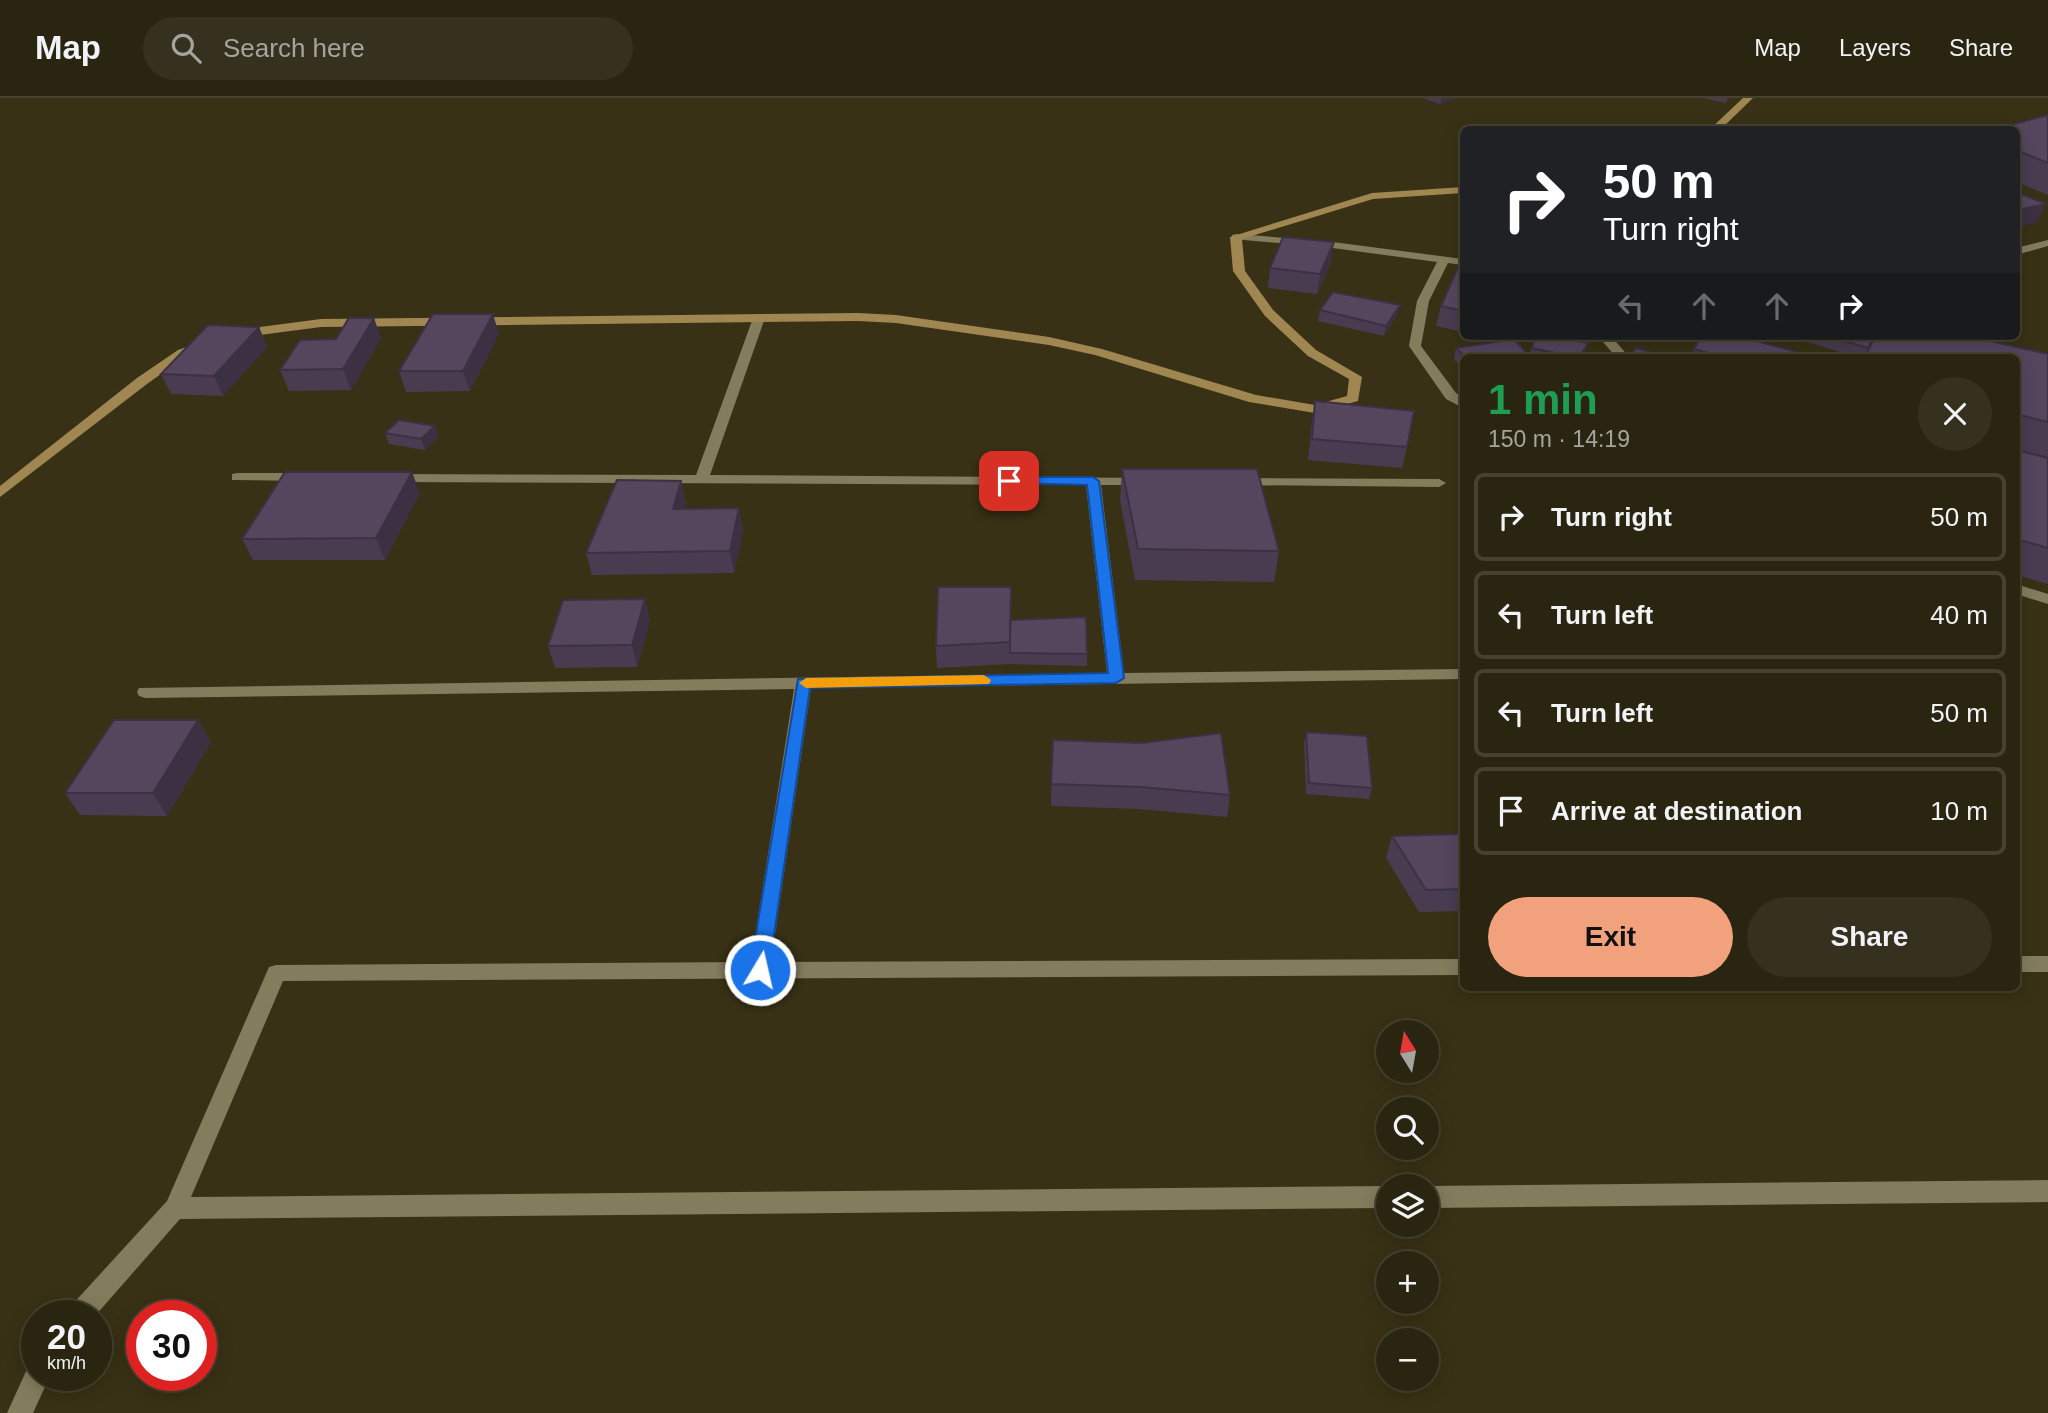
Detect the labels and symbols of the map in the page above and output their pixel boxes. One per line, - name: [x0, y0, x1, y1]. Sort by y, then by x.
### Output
- pin: [979, 451, 1039, 511]
- position arrow: [723, 933, 797, 1007]
- north arrow: [1376, 1020, 1438, 1083]
- speed limit sign: 30: [126, 1300, 217, 1391]

